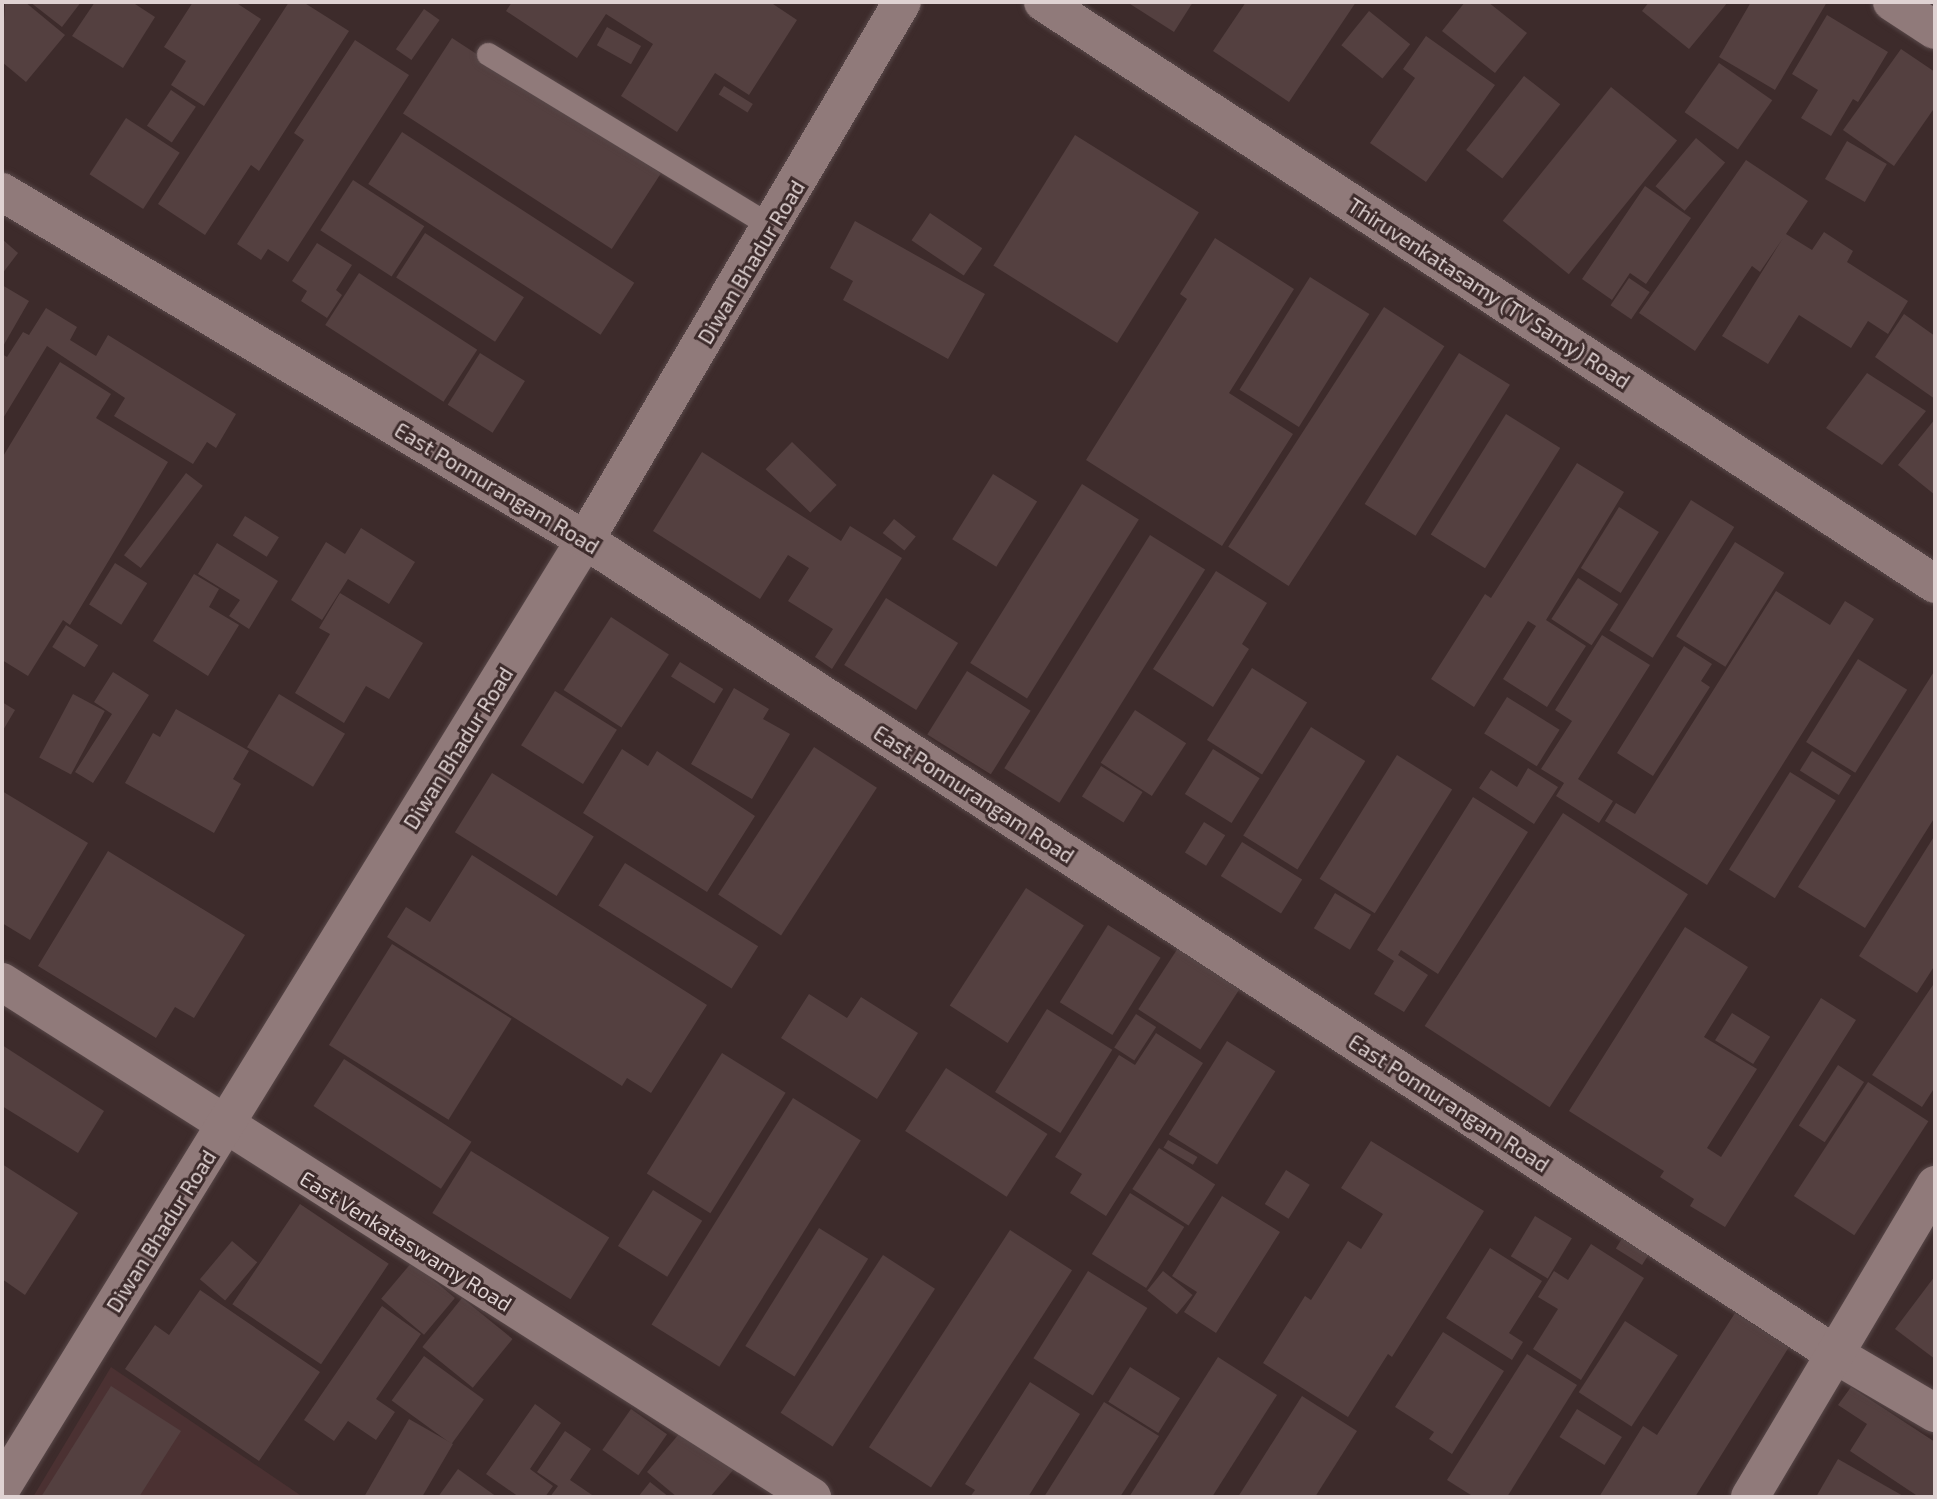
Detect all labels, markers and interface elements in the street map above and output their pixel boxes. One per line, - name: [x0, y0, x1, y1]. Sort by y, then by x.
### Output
- street label: Diwan Bhadur Road: [692, 175, 810, 349]
- street label: Thiruvenkatasamy (TV Samy) Road: [1343, 192, 1635, 394]
- street label: East Ponnurangam Road: [390, 417, 604, 559]
- street label: Diwan Bhadur Road: [398, 662, 518, 834]
- street label: East Ponnurangam Road: [869, 720, 1079, 868]
- street label: East Ponnurangam Road: [1344, 1029, 1554, 1177]
- street label: Diwan Bhadur Road: [101, 1145, 221, 1317]
- street label: East Venkataswamy Road: [295, 1165, 517, 1317]

